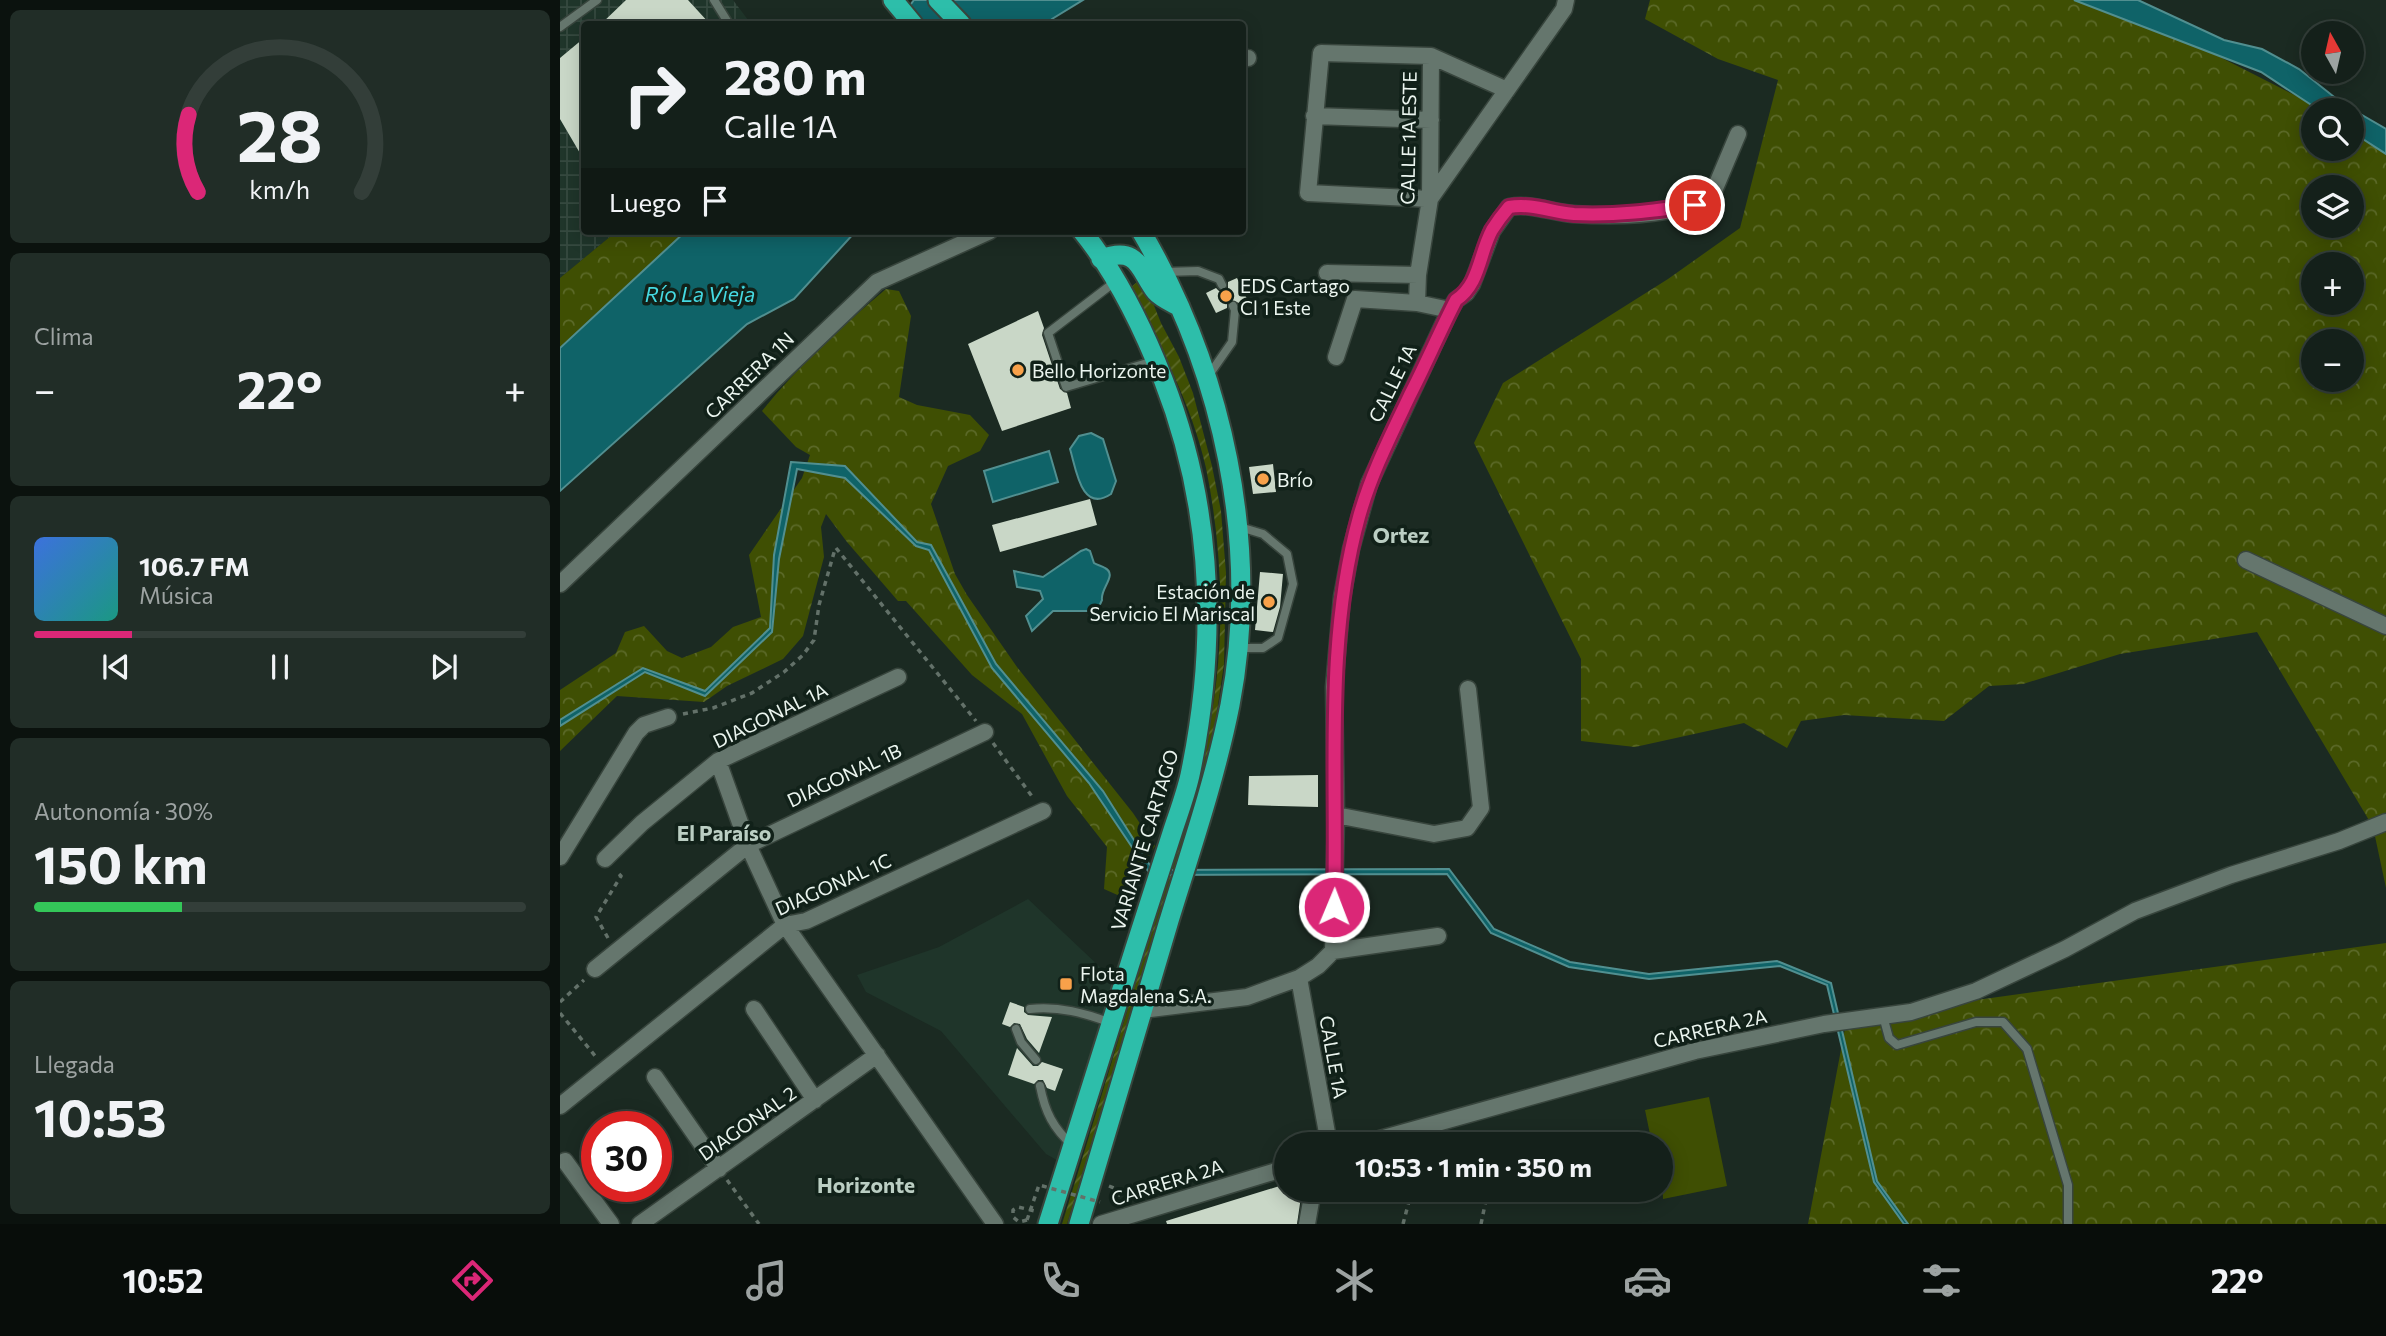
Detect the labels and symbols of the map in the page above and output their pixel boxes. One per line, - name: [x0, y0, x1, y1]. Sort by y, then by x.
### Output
- north arrow: [2301, 21, 2364, 84]
- street label: CALLE 1A ESTE: [1395, 71, 1421, 205]
- pin: [1665, 175, 1725, 235]
- place label: EDS Cartago Cl 1 Este: [1240, 274, 1350, 319]
- water label: Río La Vieja: [645, 281, 755, 306]
- marker: EDS Cartago Cl 1 Este: [1218, 288, 1234, 304]
- street label: CARRERA 1N: [700, 327, 798, 423]
- street label: CALLE 1A: [1363, 340, 1421, 426]
- place label: Bello Horizonte: [1032, 359, 1166, 382]
- marker: Bello Horizonte: [1010, 362, 1026, 378]
- place label: Brío: [1277, 468, 1313, 491]
- marker: Brío: [1255, 471, 1271, 487]
- district label: Ortez: [1373, 522, 1429, 547]
- place label: Estación de Servicio El Mariscal: [1089, 580, 1255, 625]
- marker: Estación de Servicio El Mariscal: [1261, 594, 1277, 610]
- street label: DIAGONAL 1A: [709, 677, 831, 753]
- street label: DIAGONAL 1B: [783, 738, 905, 812]
- street label: VARIANTE CARTAGO: [1105, 747, 1183, 933]
- district label: El Paraíso: [677, 820, 771, 845]
- street label: DIAGONAL 1C: [772, 848, 894, 920]
- position arrow: [1297, 870, 1371, 944]
- place label: Flota Magdalena S.A.: [1080, 962, 1212, 1007]
- marker: Flota Magdalena S.A.: [1058, 976, 1074, 992]
- street label: CARRERA 2A: [1651, 1004, 1769, 1052]
- street label: CALLE 1A: [1315, 1014, 1353, 1100]
- street label: DIAGONAL 2: [694, 1081, 800, 1165]
- speed limit sign: 30: [581, 1111, 672, 1202]
- street label: CARRERA 2A: [1108, 1154, 1226, 1210]
- district label: Horizonte: [817, 1172, 915, 1197]

